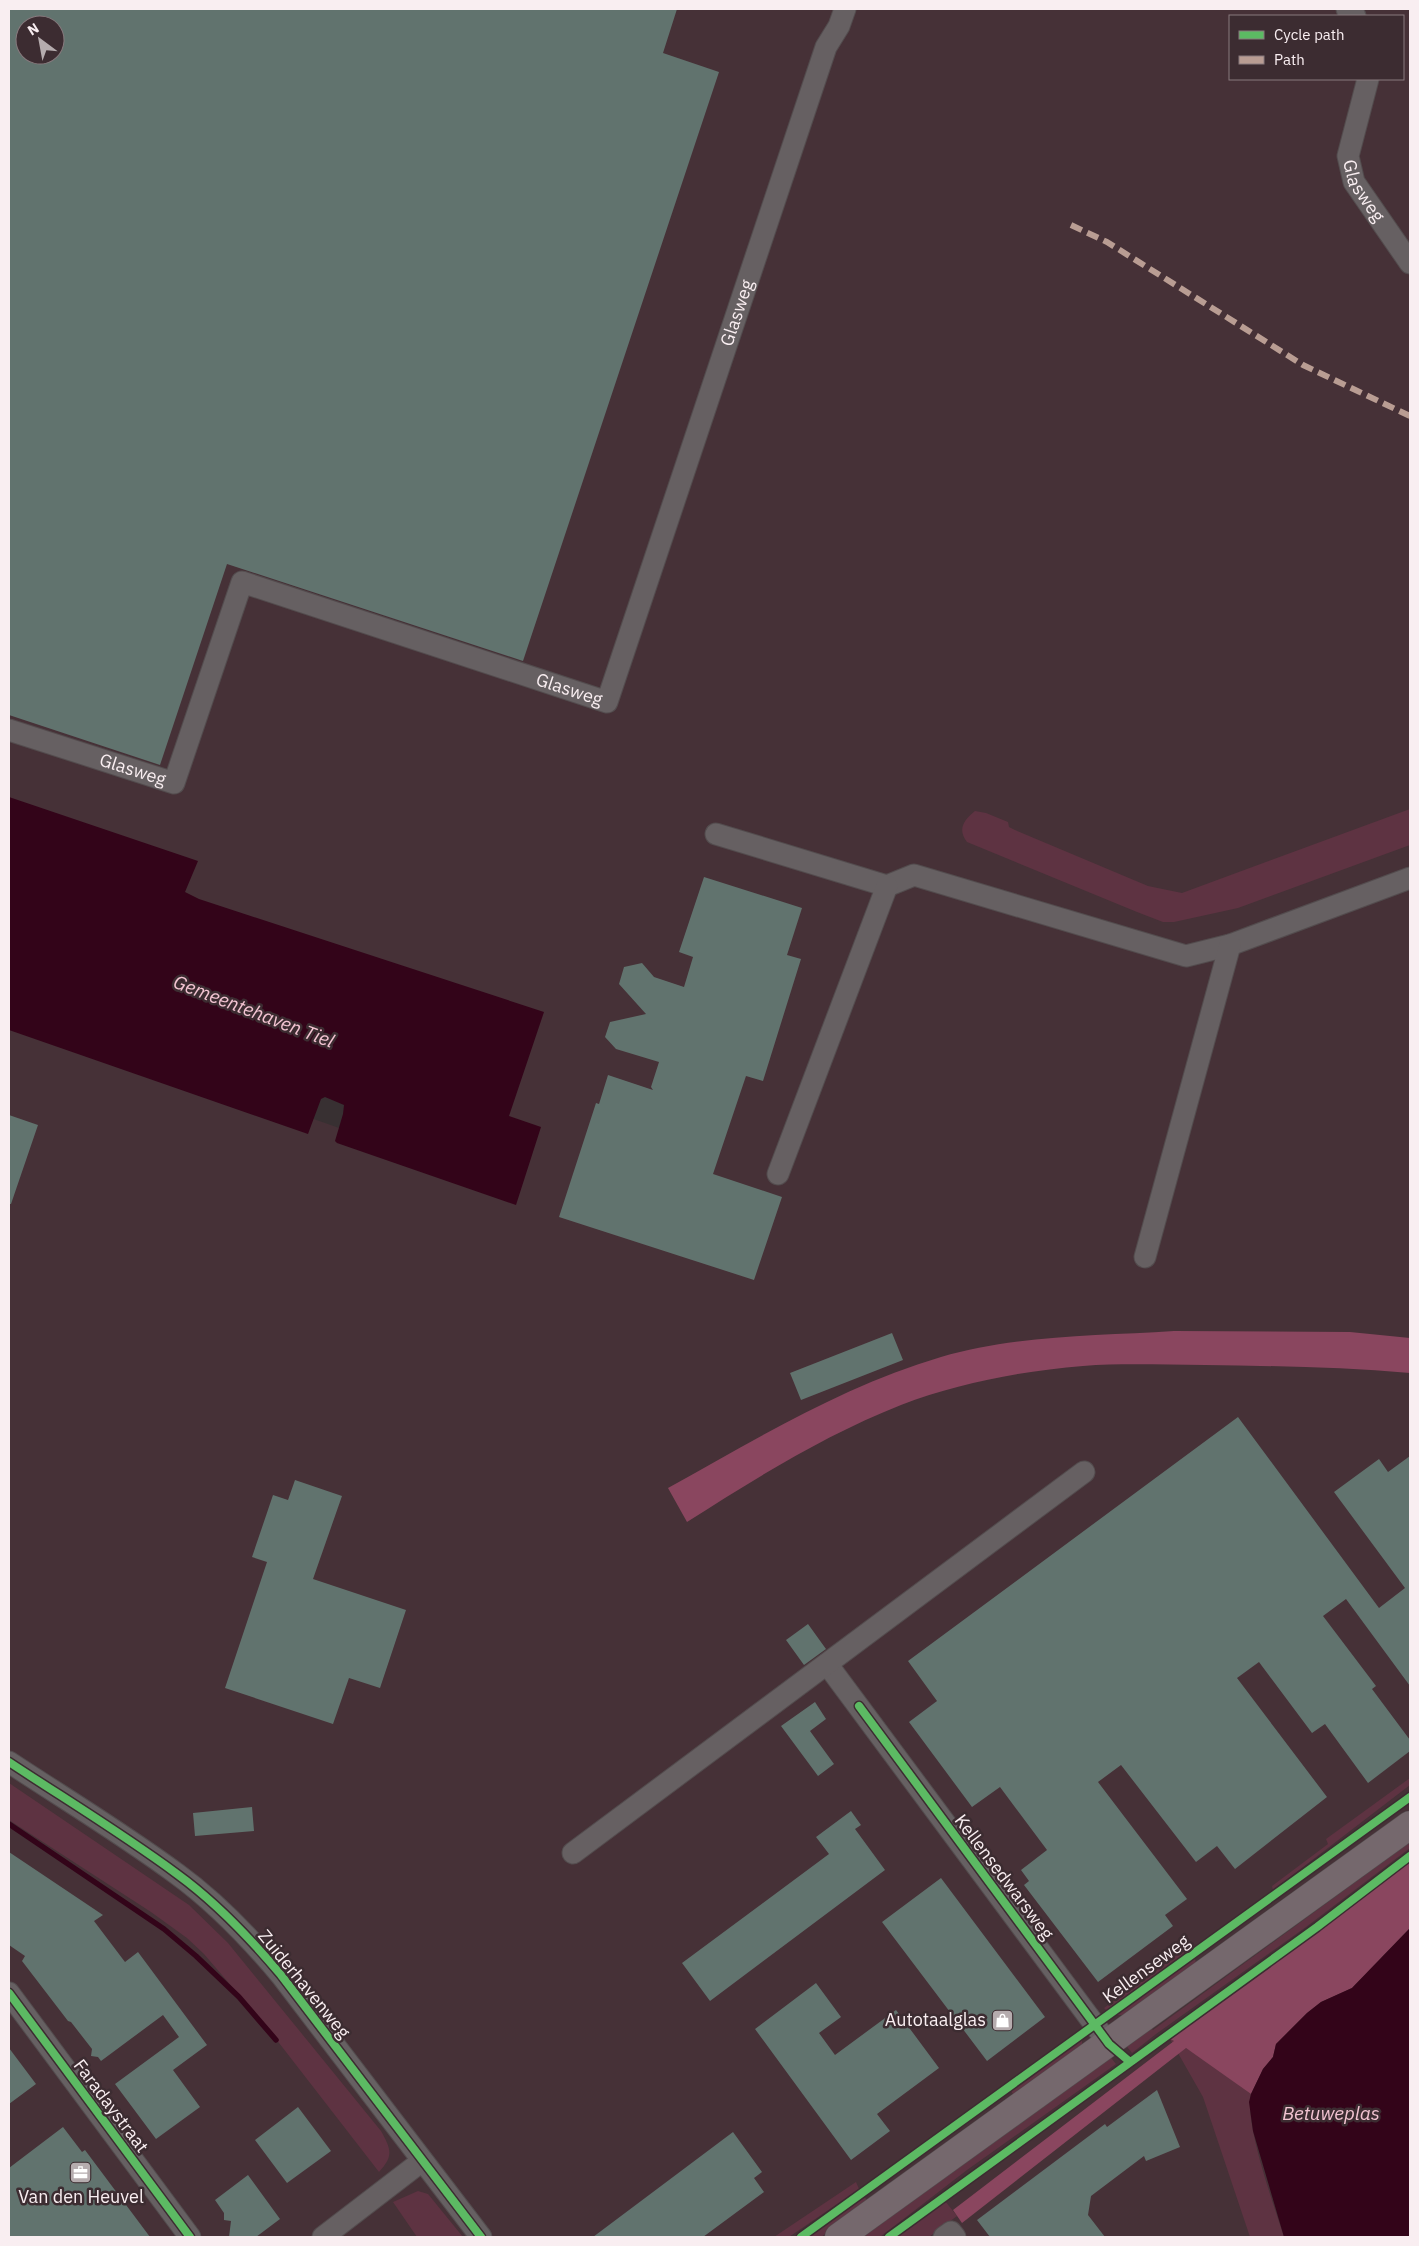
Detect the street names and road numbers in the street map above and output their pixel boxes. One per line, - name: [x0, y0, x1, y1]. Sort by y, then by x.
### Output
- street label: Glasweg: [1338, 157, 1390, 227]
- street label: Glasweg: [715, 276, 759, 349]
- street label: Glasweg: [533, 667, 606, 711]
- street label: Glasweg: [97, 748, 170, 791]
- street label: Kellensedwarsweg: [950, 1809, 1059, 1944]
- street label: Zuiderhavenweg: [253, 1925, 356, 2043]
- street label: Kellenseweg: [1098, 1929, 1194, 2008]
- street label: Faradaystraat: [69, 2054, 154, 2157]

